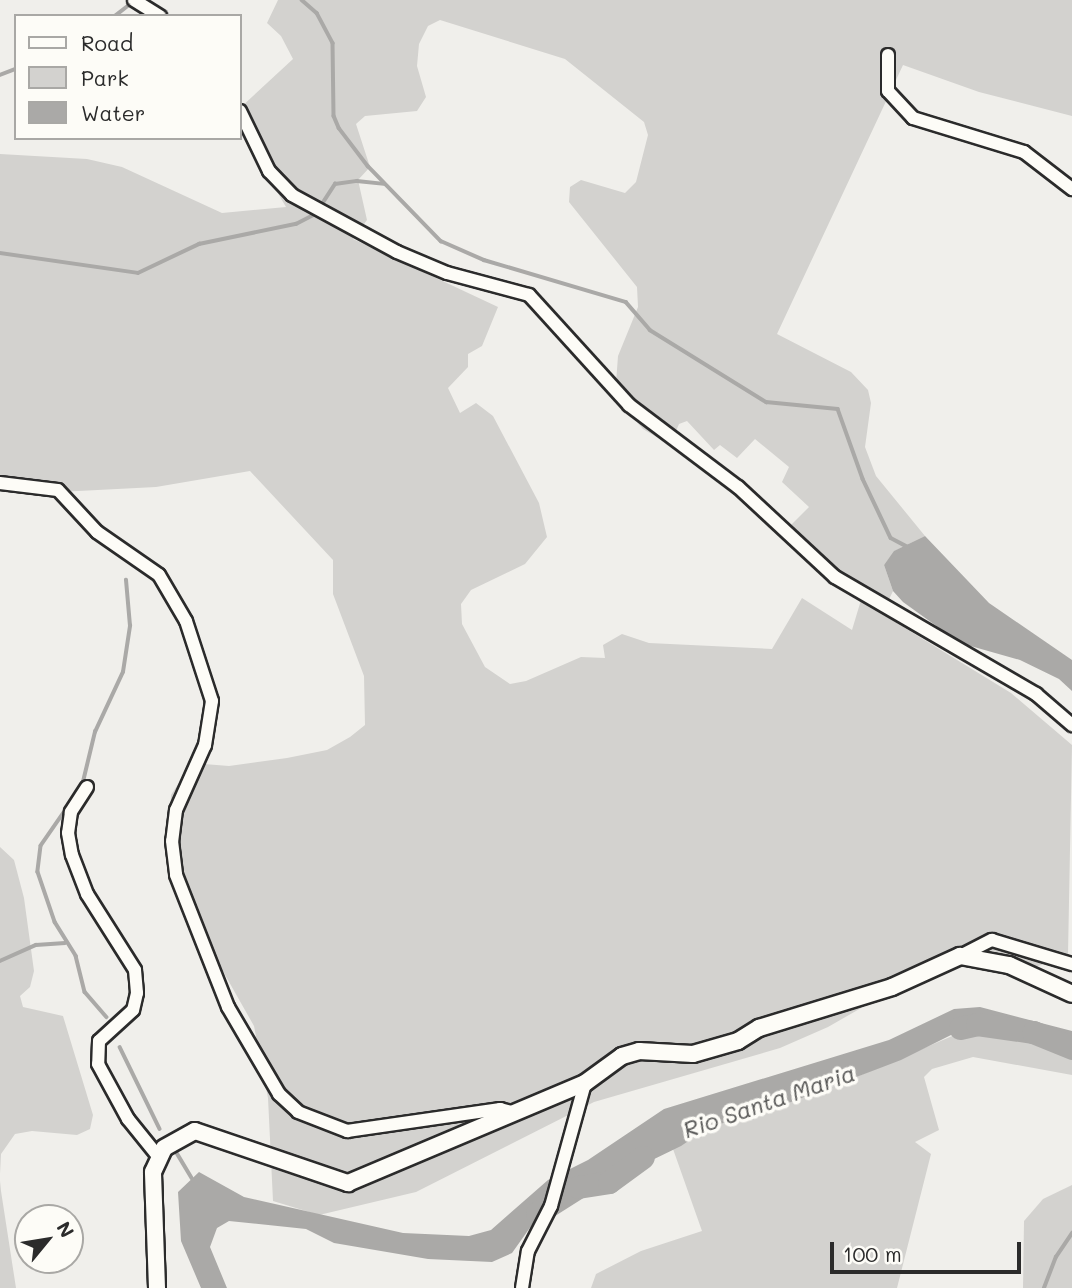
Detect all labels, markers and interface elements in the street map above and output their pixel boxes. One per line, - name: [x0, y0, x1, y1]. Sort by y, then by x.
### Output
- legend: [14, 14, 242, 140]
- text: Road: [81, 29, 133, 56]
- text: Park: [81, 64, 129, 91]
- text: Water: [81, 99, 145, 126]
- water label: Rio Santa Maria: [679, 1059, 859, 1143]
- north arrow: [14, 1204, 84, 1274]
- text: N: [51, 1217, 80, 1242]
- scale bar: [834, 1228, 1025, 1272]
- text: 100 m: [843, 1240, 902, 1267]

